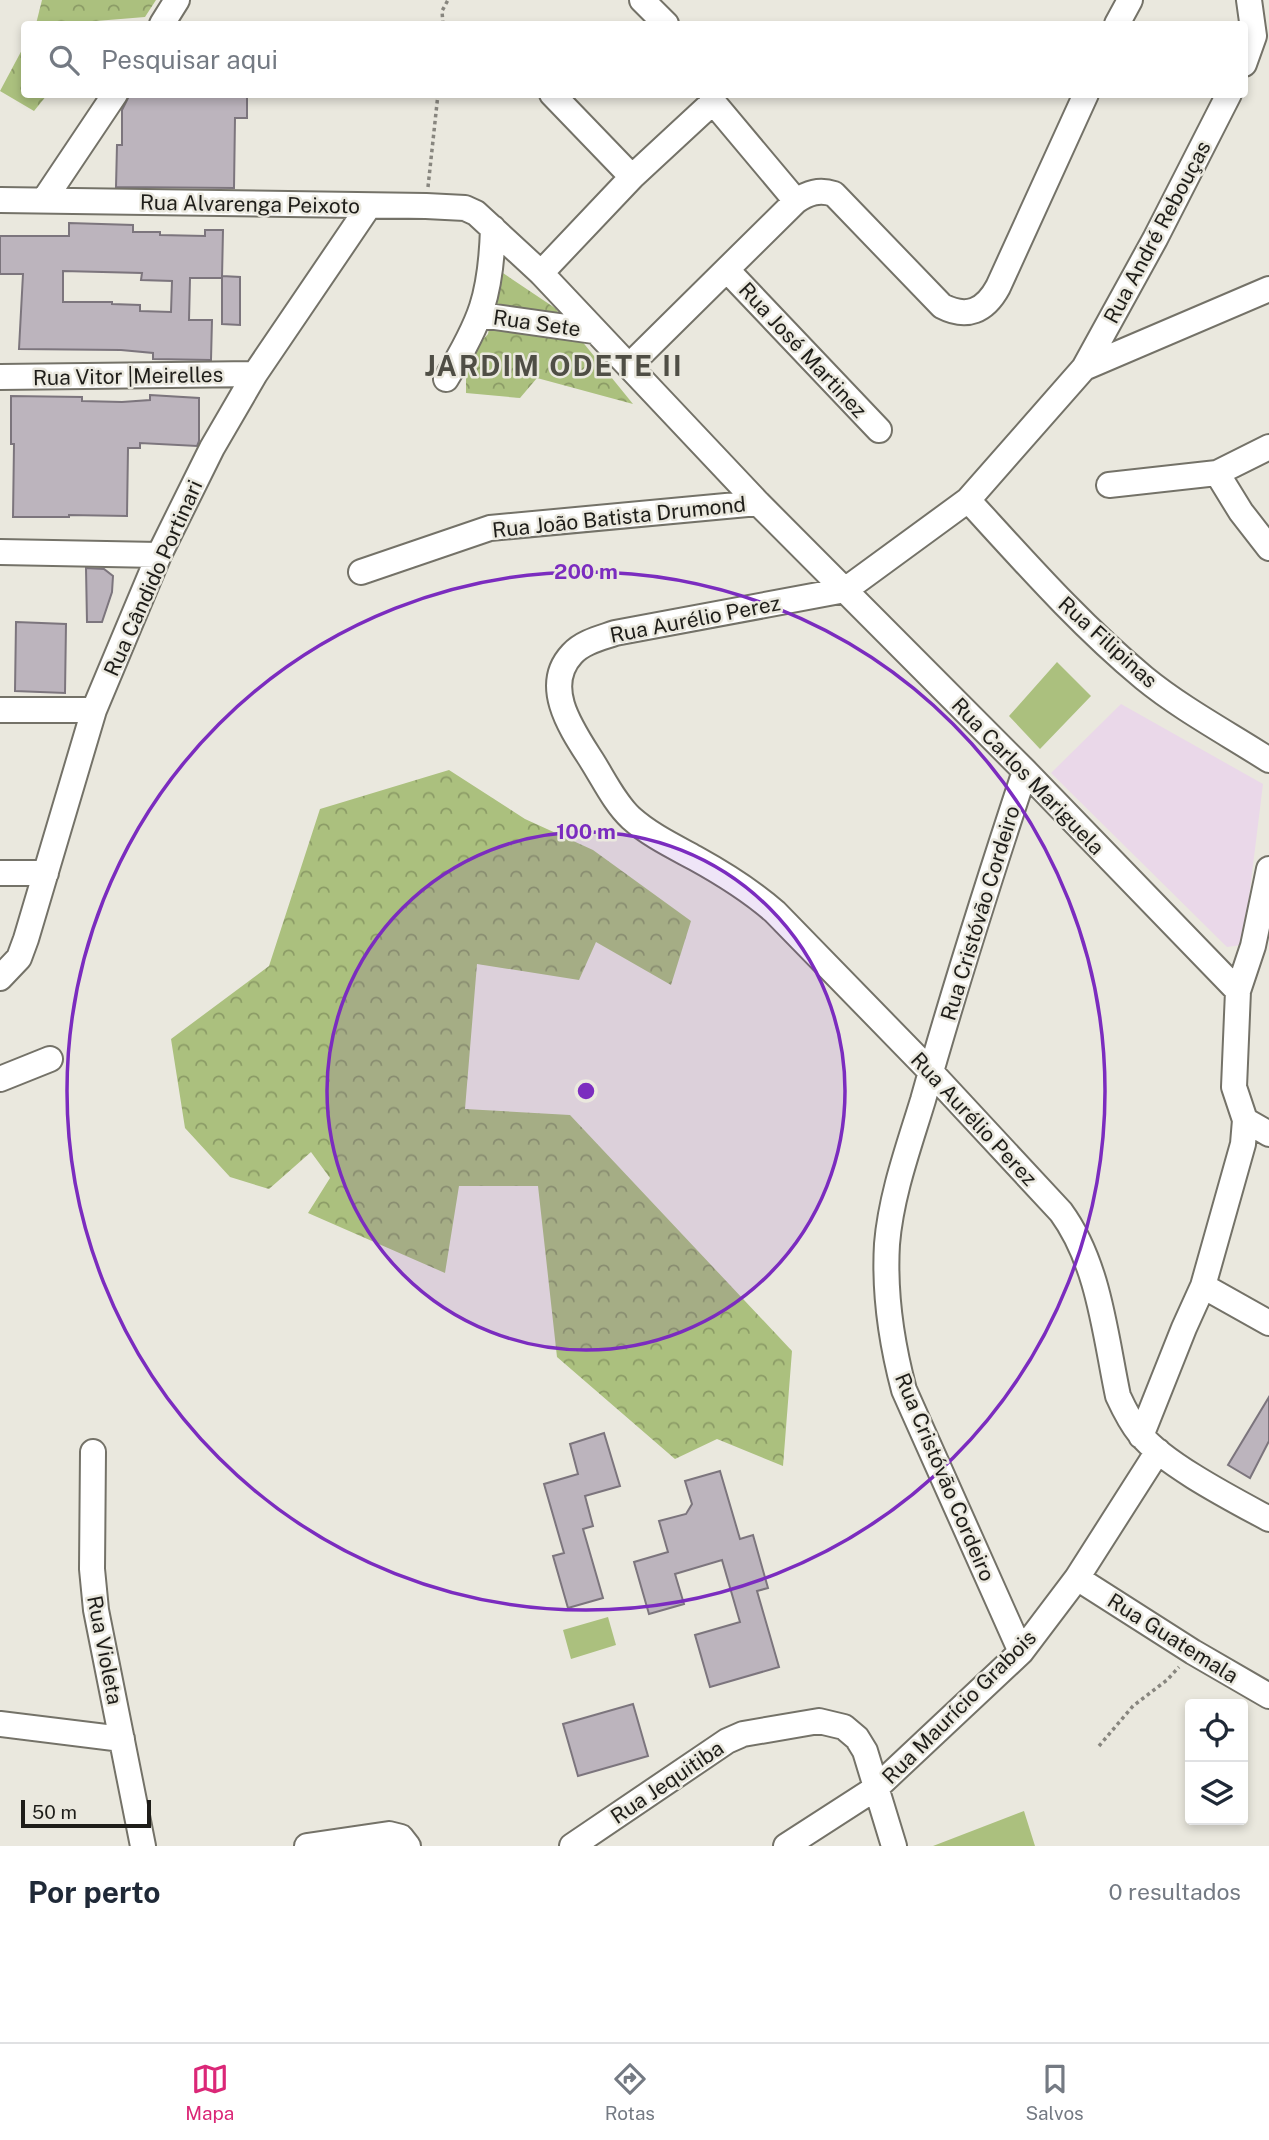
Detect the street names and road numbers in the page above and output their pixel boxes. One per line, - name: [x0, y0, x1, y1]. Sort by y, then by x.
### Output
- street label: Rua André Rebouças: [1098, 136, 1216, 328]
- street label: Rua Alvarenga Peixoto: [140, 190, 360, 218]
- street label: Rua José Martinez: [734, 277, 872, 423]
- street label: Rua Sete: [492, 304, 582, 342]
- street label: Rua Vitor |Meirelles: [33, 362, 223, 390]
- street label: Rua Cândido Portinari: [99, 476, 207, 680]
- street label: Rua João Batista Drumond: [491, 491, 747, 543]
- street label: Rua Aurélio Perez: [608, 590, 782, 648]
- street label: Rua Filipinas: [1053, 591, 1163, 693]
- street label: Rua Carlos Mariguela: [947, 692, 1109, 860]
- street label: Rua Cristóvão Cordeiro: [935, 802, 1025, 1024]
- street label: Rua Aurélio Perez: [906, 1047, 1042, 1191]
- street label: Rua Cristóvão Cordeiro: [890, 1369, 1000, 1585]
- street label: Rua Guatemala: [1103, 1588, 1243, 1688]
- street label: Rua Violeta: [82, 1593, 128, 1707]
- street label: Rua Maurício Grabois: [877, 1625, 1041, 1789]
- street label: Rua Jequitiba: [606, 1735, 728, 1829]

